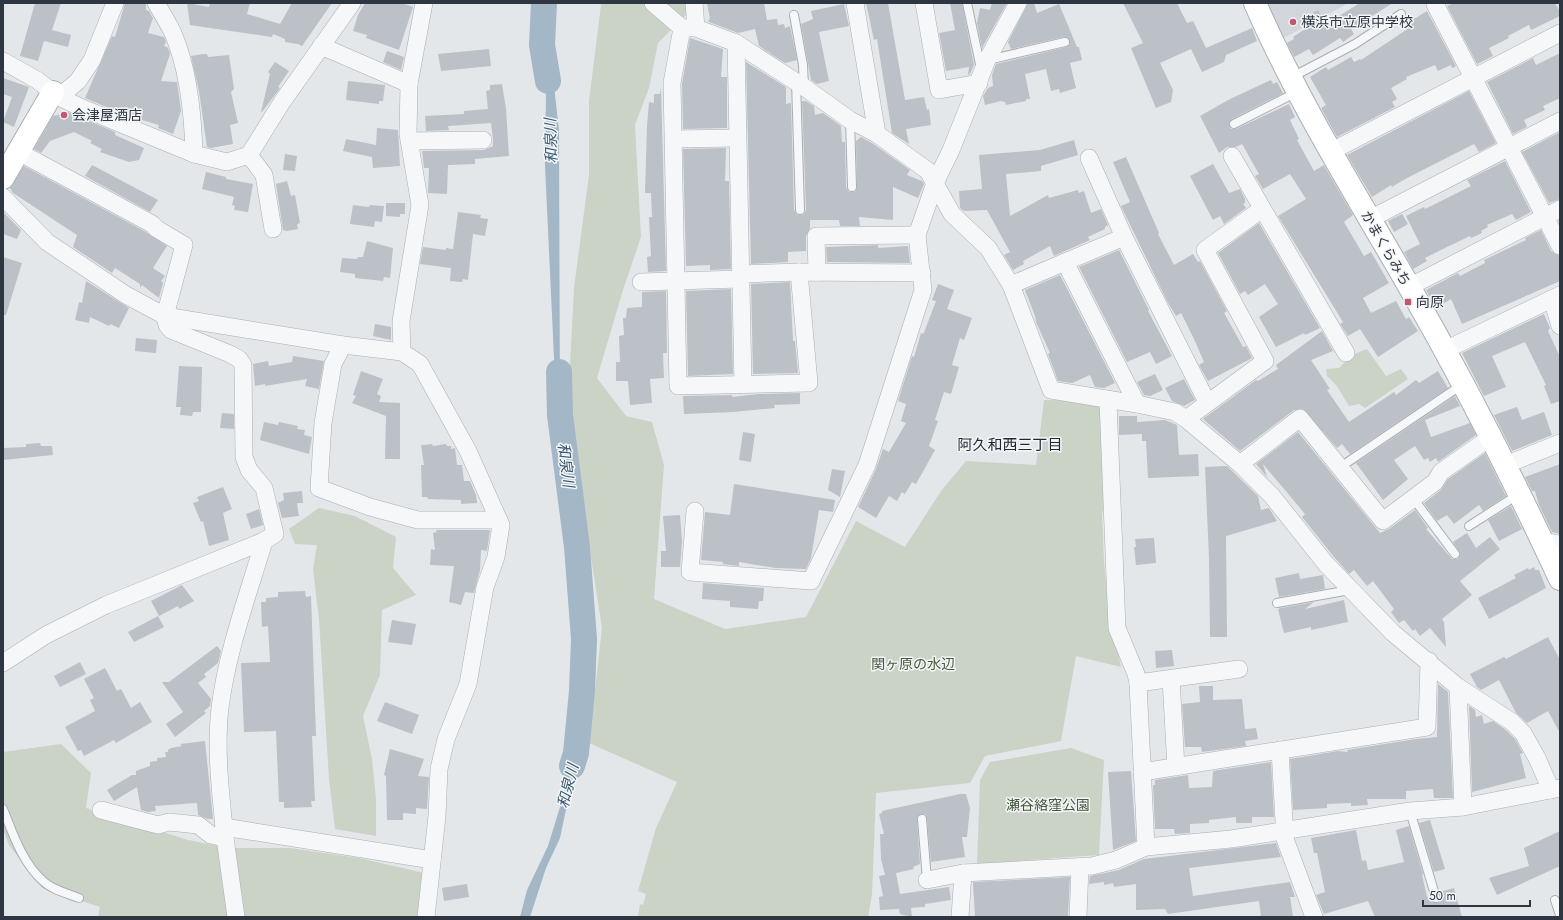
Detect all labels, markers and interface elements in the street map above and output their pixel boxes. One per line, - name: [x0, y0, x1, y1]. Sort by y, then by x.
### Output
- place label: 横浜市立原中学校: [1301, 12, 1413, 32]
- marker: 横浜市立原中学校: [1288, 17, 1298, 27]
- place label: 会津屋酒店: [72, 105, 142, 125]
- marker: 会津屋酒店: [59, 110, 69, 120]
- water label: 和泉川: [539, 116, 563, 164]
- street label: かまくらみち: [1356, 207, 1416, 289]
- place label: 向原: [1416, 292, 1444, 312]
- marker: 向原: [1403, 297, 1413, 307]
- district label: 阿久和西三丁目: [957, 434, 1063, 456]
- water label: 和泉川: [552, 441, 580, 491]
- park label: 関ヶ原の水辺: [871, 654, 955, 674]
- water label: 和泉川: [552, 760, 585, 811]
- park label: 瀬谷絡窪公園: [1006, 795, 1090, 815]
- scale bar: [1423, 882, 1530, 908]
- text: 50 m: [1429, 887, 1456, 905]

